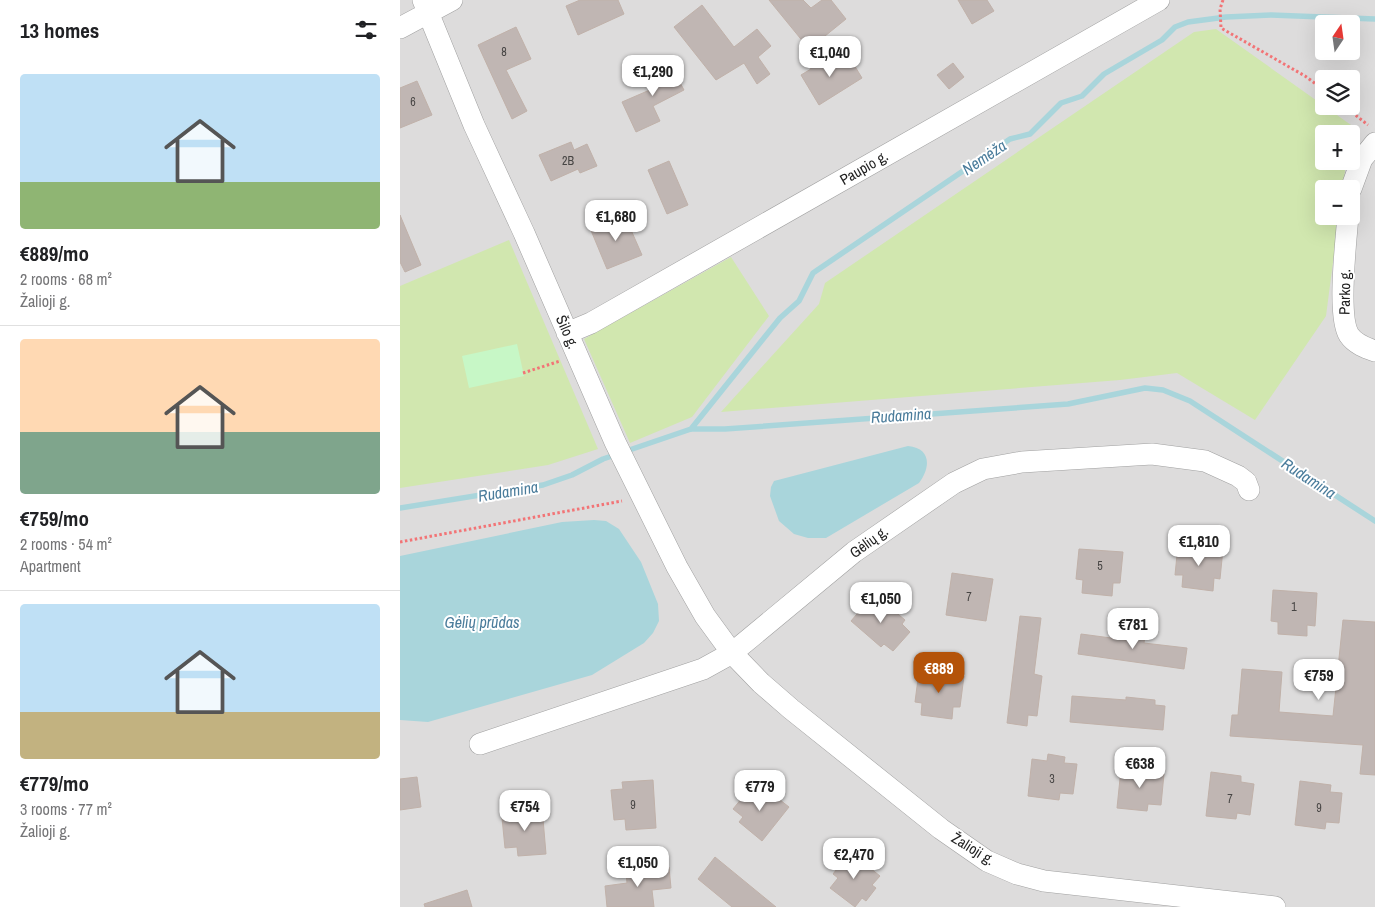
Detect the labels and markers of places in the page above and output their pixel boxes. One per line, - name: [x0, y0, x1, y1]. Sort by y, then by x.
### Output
- pin: €1,040: [789, 36, 871, 78]
- pin: €1,290: [612, 54, 694, 97]
- pin: €1,680: [575, 200, 657, 242]
- pin: €1,810: [1158, 524, 1240, 567]
- pin: €1,050: [840, 582, 922, 624]
- pin: €781: [1103, 608, 1163, 650]
- pin: €889: [909, 652, 969, 694]
- pin: €759: [1289, 658, 1349, 701]
- pin: €638: [1110, 746, 1170, 789]
- pin: €779: [730, 770, 790, 812]
- pin: €754: [495, 790, 555, 832]
- pin: €2,470: [813, 838, 895, 880]
- pin: €1,050: [597, 846, 679, 888]

